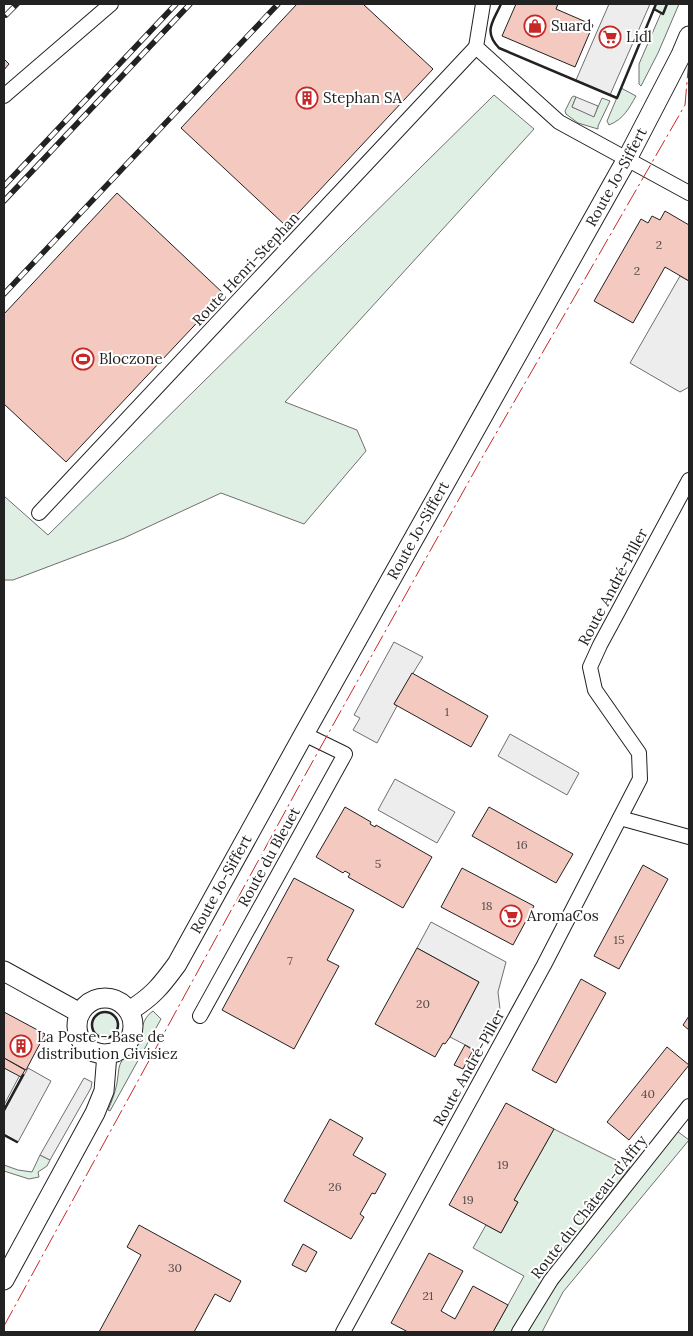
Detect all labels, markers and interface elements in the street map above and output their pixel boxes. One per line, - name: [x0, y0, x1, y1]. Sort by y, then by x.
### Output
- shop icon: Suard: [523, 14, 547, 38]
- place label: Suard: [551, 16, 592, 35]
- supermarket icon: Lidl: [598, 25, 622, 49]
- place label: Lidl: [626, 27, 652, 46]
- building icon: Stephan SA: [295, 86, 319, 110]
- place label: Stephan SA: [323, 88, 403, 107]
- street label: Route Jo-Siffert: [581, 124, 651, 230]
- street label: Route Henri-Stephan: [188, 208, 303, 329]
- house number: 2: [656, 237, 662, 252]
- house number: 2: [634, 263, 640, 278]
- sports icon: Bloczone: [71, 347, 95, 371]
- place label: Bloczone: [99, 349, 163, 368]
- street label: Route Jo-Siffert: [383, 477, 453, 583]
- street label: Route André-Piller: [574, 524, 652, 649]
- house number: 1: [445, 704, 449, 719]
- street label: Route du Bleuet: [233, 803, 304, 910]
- street label: Route Jo-Siffert: [186, 831, 256, 937]
- house number: 16: [516, 837, 528, 852]
- house number: 5: [375, 856, 381, 871]
- house number: 18: [481, 898, 493, 913]
- supermarket icon: AromaCos: [499, 904, 523, 928]
- place label: AromaCos: [526, 906, 599, 925]
- house number: 15: [614, 932, 624, 947]
- house number: 7: [287, 953, 293, 968]
- house number: 20: [416, 996, 430, 1011]
- street label: Route André-Piller: [429, 1006, 509, 1129]
- place label: La Poste - Base de distribution Givisiez: [37, 1027, 178, 1063]
- building icon: La Poste - Base de distribution Givisiez: [9, 1034, 33, 1058]
- house number: 40: [641, 1086, 655, 1101]
- street label: Route du Château-d'Affry: [526, 1131, 651, 1282]
- house number: 19: [497, 1157, 509, 1172]
- house number: 26: [328, 1179, 342, 1194]
- house number: 19: [462, 1192, 474, 1207]
- house number: 30: [168, 1260, 182, 1275]
- house number: 21: [423, 1288, 433, 1303]

